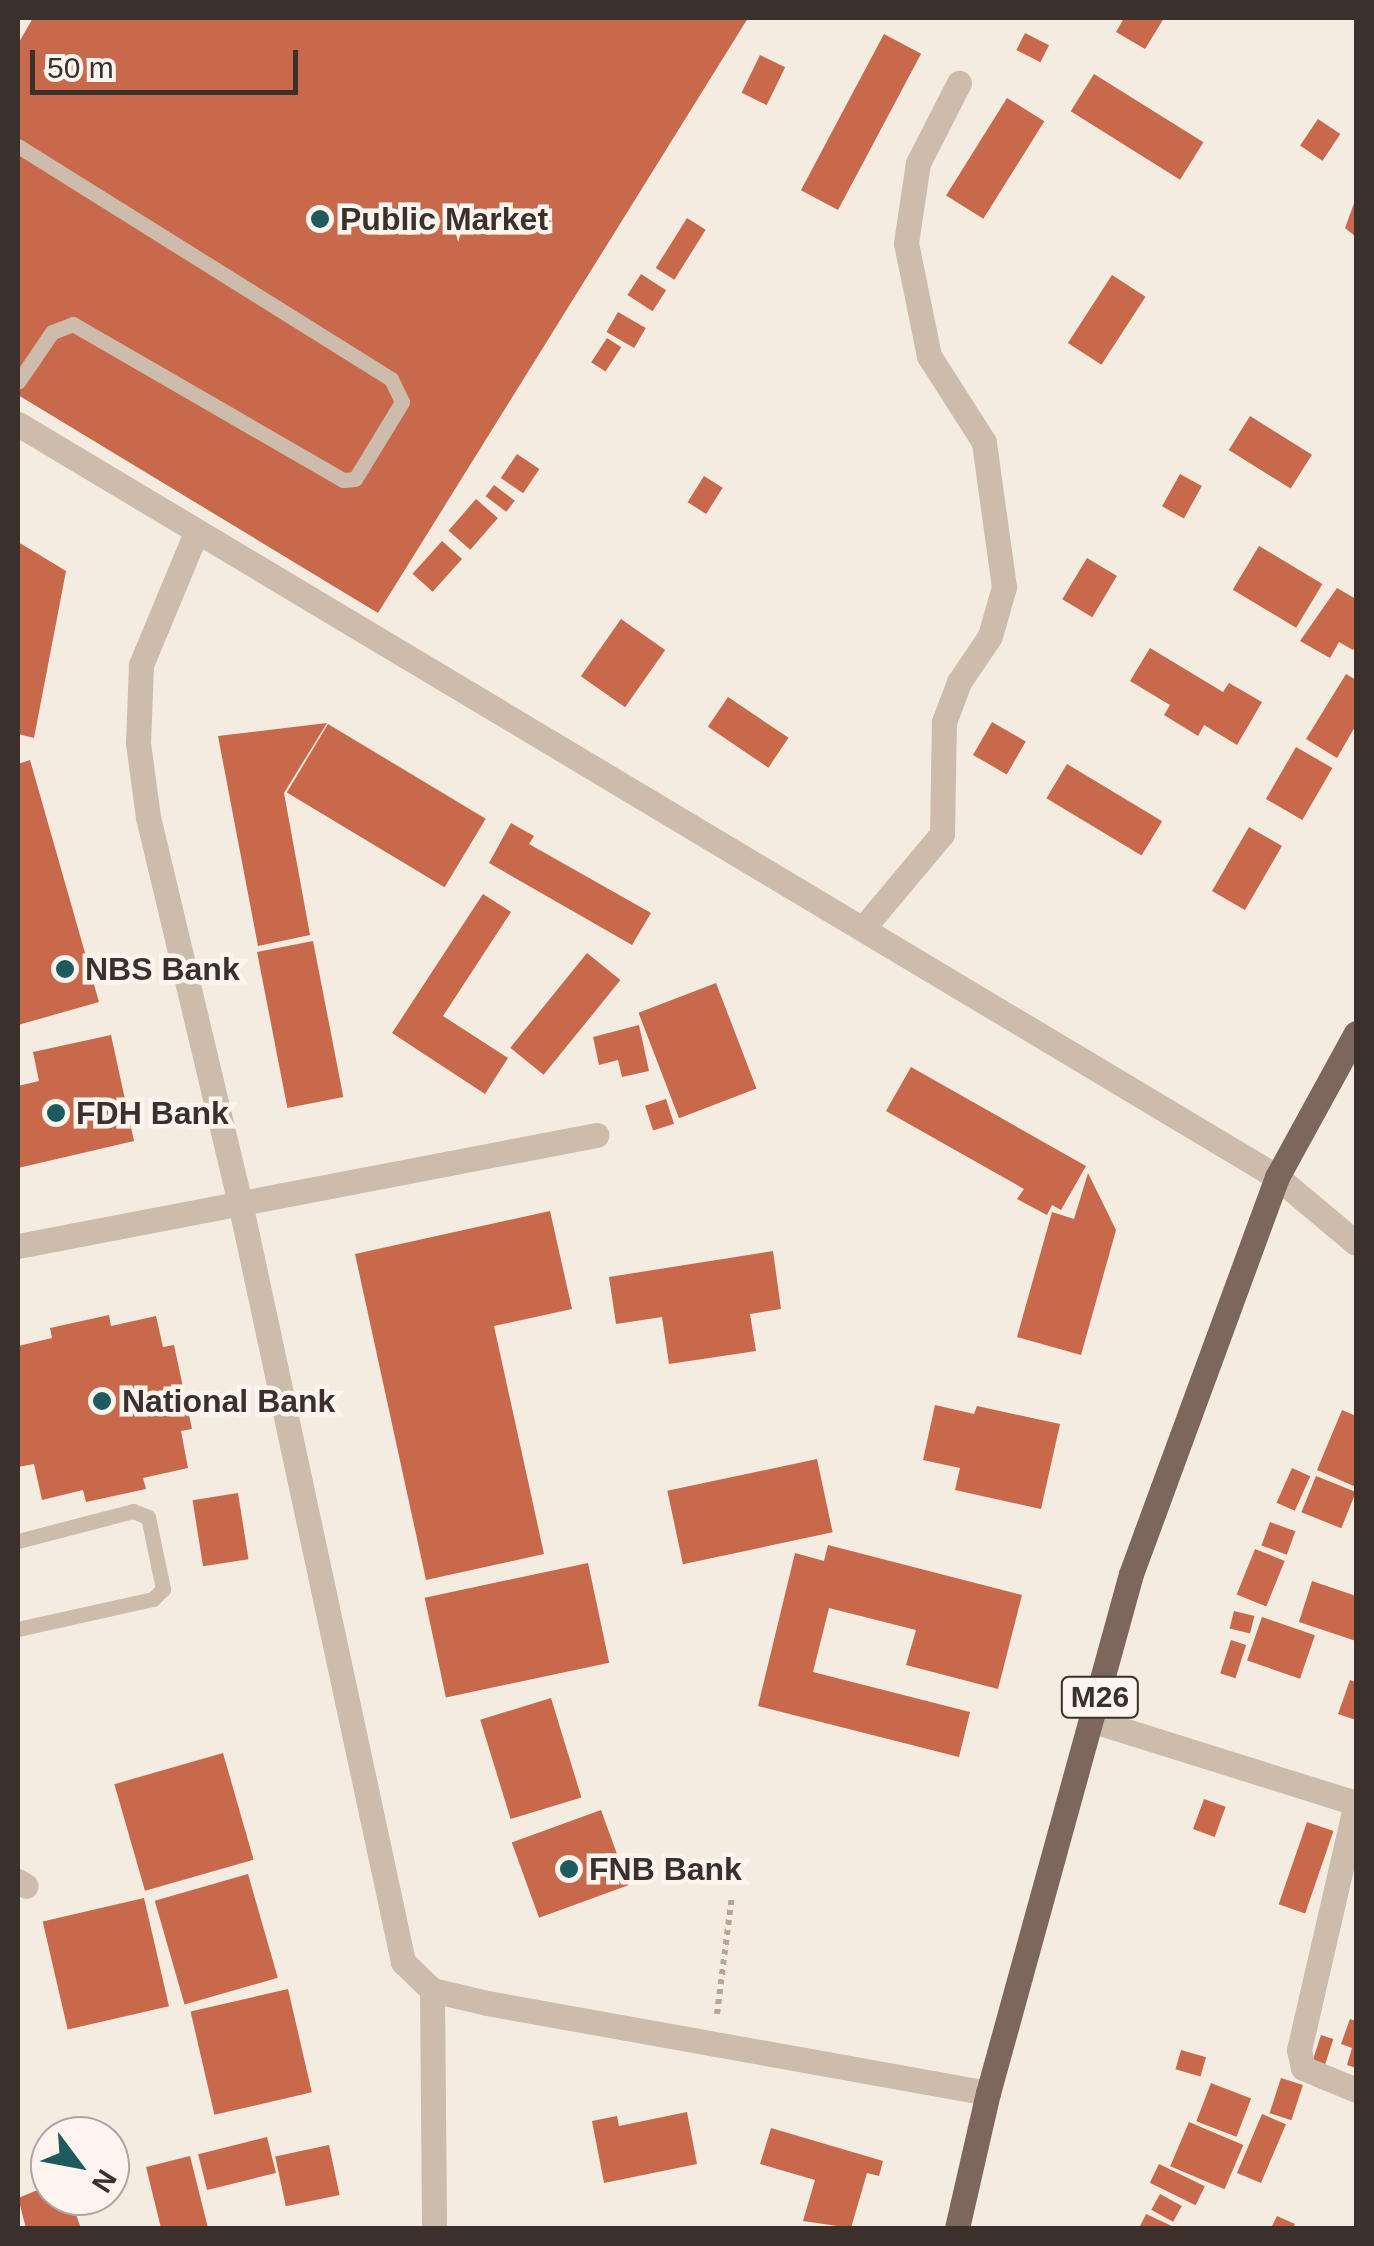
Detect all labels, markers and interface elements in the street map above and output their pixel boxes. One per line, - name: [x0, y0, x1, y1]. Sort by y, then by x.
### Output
- scale bar: [35, 30, 302, 92]
- text: 50 m: [47, 51, 114, 84]
- place label: Public Market: [340, 200, 548, 238]
- marker: Public Market: [309, 208, 331, 230]
- place label: NBS Bank: [85, 950, 240, 988]
- marker: NBS Bank: [54, 958, 76, 980]
- place label: FDH Bank: [76, 1094, 229, 1132]
- marker: FDH Bank: [45, 1102, 67, 1124]
- place label: National Bank: [122, 1382, 335, 1420]
- marker: National Bank: [91, 1390, 113, 1412]
- road number: M26: [1060, 1672, 1140, 1722]
- place label: FNB Bank: [589, 1850, 742, 1888]
- marker: FNB Bank: [558, 1858, 580, 1880]
- north arrow: [30, 2116, 130, 2216]
- text: N: [86, 2164, 123, 2198]

